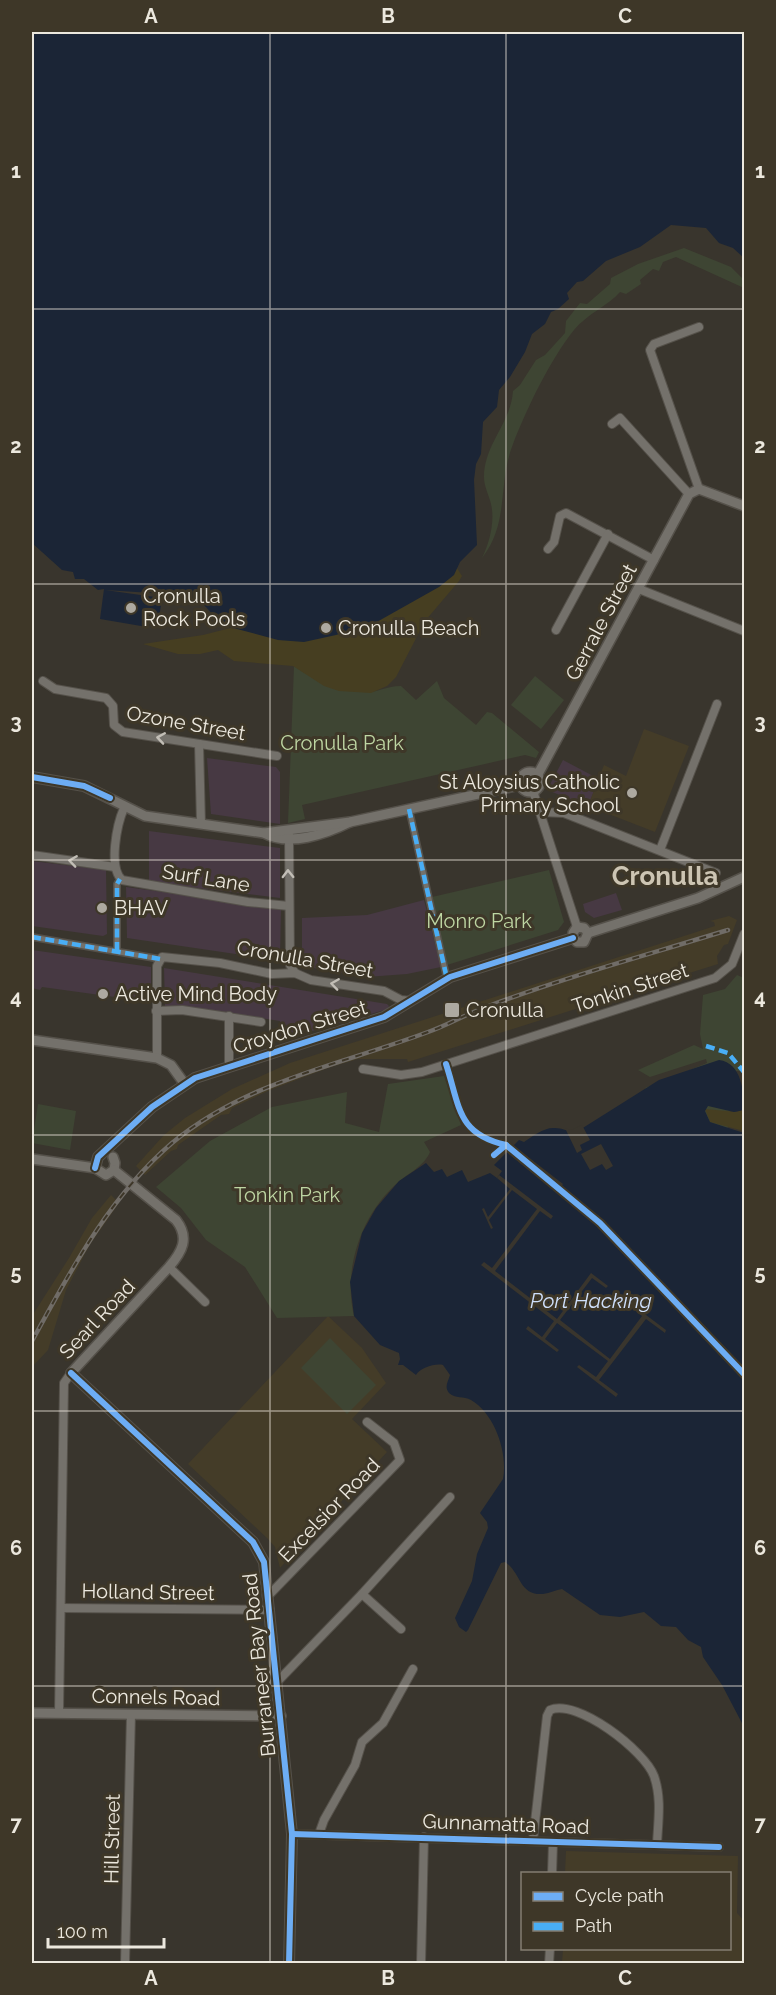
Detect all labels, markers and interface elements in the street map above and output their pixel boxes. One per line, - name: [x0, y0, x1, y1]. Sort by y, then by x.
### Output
- text: A: [144, 4, 158, 28]
- text: B: [381, 4, 395, 28]
- text: C: [618, 4, 632, 28]
- text: 1: [11, 159, 21, 183]
- text: 1: [755, 159, 765, 183]
- text: 2: [10, 434, 22, 458]
- text: 2: [754, 434, 766, 458]
- street label: Gerrale Street: [560, 559, 642, 684]
- place label: Cronulla Rock Pools: [143, 584, 245, 631]
- marker: Cronulla Rock Pools: [124, 601, 138, 615]
- place label: Cronulla Beach: [338, 616, 479, 640]
- marker: Cronulla Beach: [319, 621, 333, 635]
- street label: Ozone Street: [125, 701, 248, 745]
- text: 3: [10, 710, 22, 734]
- text: 3: [754, 710, 766, 734]
- park label: Cronulla Park: [280, 731, 404, 755]
- one-way arrow: [156, 733, 165, 745]
- place label: St Aloysius Catholic Primary School: [440, 770, 621, 817]
- marker: St Aloysius Catholic Primary School: [625, 786, 639, 800]
- one-way arrow: [69, 856, 78, 868]
- street label: Surf Lane: [161, 859, 252, 897]
- district label: Cronulla: [612, 861, 718, 891]
- one-way arrow: [282, 870, 294, 879]
- place label: BHAV: [114, 896, 168, 920]
- marker: BHAV: [95, 901, 109, 915]
- park label: Monro Park: [426, 909, 532, 933]
- street label: Cronulla Street: [235, 935, 375, 983]
- street label: Tonkin Street: [569, 958, 691, 1018]
- one-way arrow: [330, 978, 339, 990]
- place label: Active Mind Body: [115, 982, 277, 1006]
- text: 4: [10, 985, 22, 1009]
- text: 4: [754, 985, 766, 1009]
- marker: Active Mind Body: [96, 987, 110, 1001]
- street label: Croydon Street: [230, 995, 370, 1059]
- place label: Cronulla: [466, 998, 544, 1022]
- marker: Cronulla: [443, 1001, 461, 1019]
- park label: Tonkin Park: [234, 1183, 340, 1207]
- text: 5: [10, 1261, 22, 1285]
- text: 5: [754, 1261, 766, 1285]
- street label: Searl Road: [54, 1274, 140, 1364]
- water label: Port Hacking: [530, 1288, 652, 1313]
- street label: Excelsior Road: [273, 1453, 385, 1567]
- text: 6: [10, 1536, 22, 1560]
- text: 6: [754, 1536, 766, 1560]
- street label: Burraneer Bay Road: [237, 1572, 281, 1758]
- street label: Holland Street: [81, 1579, 215, 1605]
- street label: Connels Road: [91, 1684, 221, 1710]
- street label: Hill Street: [99, 1794, 125, 1884]
- street label: Gunnamatta Road: [422, 1809, 590, 1839]
- text: 7: [10, 1812, 22, 1836]
- text: 7: [754, 1812, 766, 1836]
- legend: [521, 1872, 731, 1950]
- text: Cycle path: [575, 1885, 664, 1906]
- scale bar: [48, 1911, 164, 1949]
- text: Path: [575, 1915, 612, 1936]
- text: 100 m: [57, 1921, 108, 1942]
- text: A: [144, 1966, 158, 1990]
- text: B: [381, 1966, 395, 1990]
- text: C: [618, 1966, 632, 1990]

